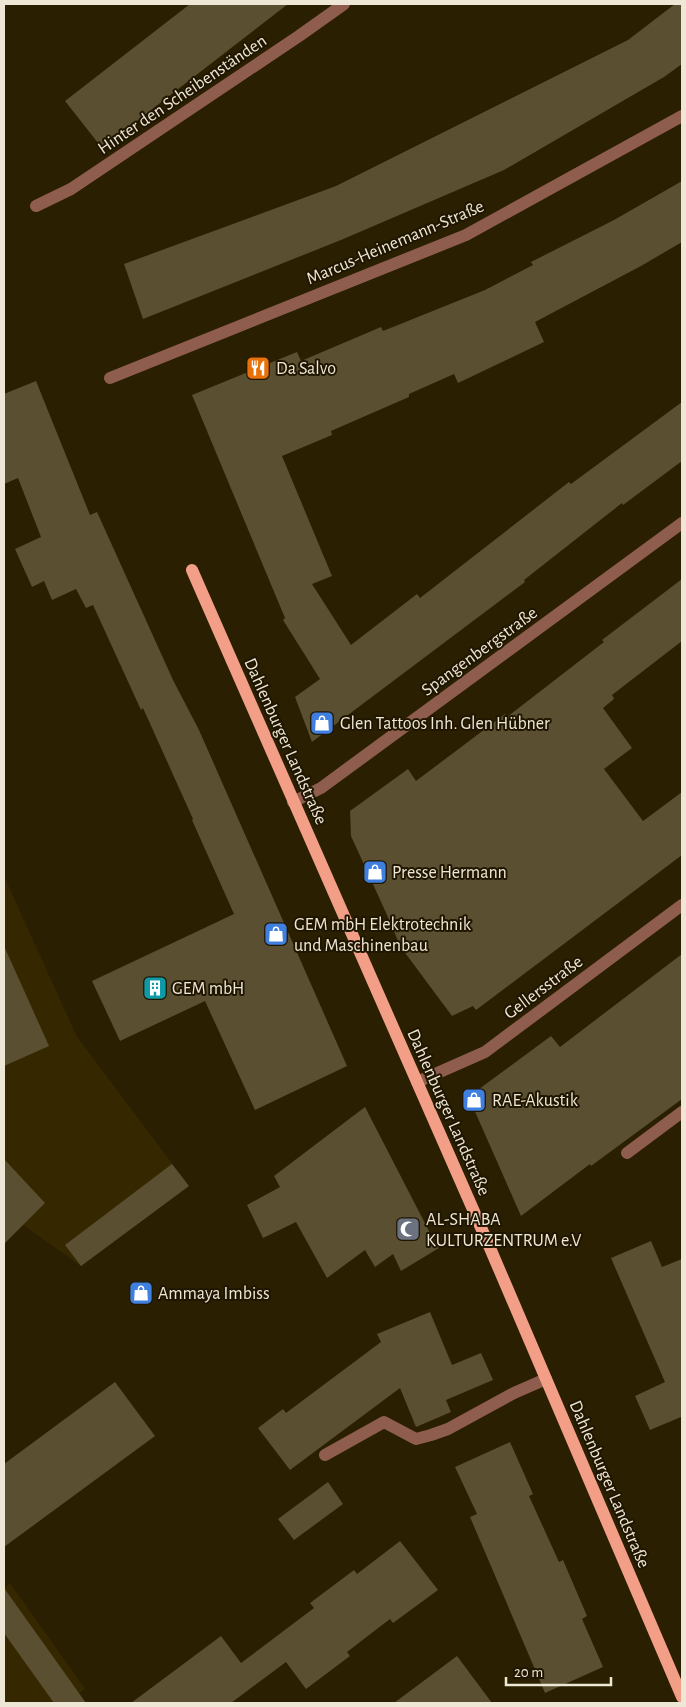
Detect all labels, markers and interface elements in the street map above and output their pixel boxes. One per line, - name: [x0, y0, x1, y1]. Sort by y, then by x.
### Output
- street label: Hinter den Scheibenständen: [95, 32, 270, 158]
- street label: Marcus-Heinemann-Straße: [304, 197, 487, 288]
- restaurant icon: Da Salvo: [245, 355, 271, 381]
- place label: Da Salvo: [276, 360, 336, 378]
- street label: Spangenbergstraße: [418, 604, 541, 700]
- street label: Dahlenburger Landstraße: [240, 655, 330, 827]
- shop icon: Glen Tattoos Inh. Glen Hübner: [309, 710, 335, 736]
- place label: Glen Tattoos Inh. Glen Hübner: [340, 715, 550, 733]
- shop icon: Presse Hermann: [362, 859, 388, 885]
- place label: Presse Hermann: [392, 864, 507, 882]
- place label: GEM mbH Elektrotechnik und Maschinenbau: [294, 916, 472, 955]
- shop icon: GEM mbH Elektrotechnik und Maschinenbau: [263, 921, 289, 947]
- street label: Gellersstraße: [501, 953, 586, 1023]
- building icon: GEM mbH: [142, 975, 168, 1001]
- place label: GEM mbH: [172, 980, 244, 998]
- street label: Dahlenburger Landstraße: [403, 1026, 493, 1198]
- shop icon: RAE-Akustik: [461, 1087, 487, 1113]
- place label: RAE-Akustik: [492, 1092, 579, 1110]
- place label: AL-SHABA KULTURZENTRUM e.V: [426, 1211, 582, 1250]
- mosque icon: AL-SHABA KULTURZENTRUM e.V: [395, 1216, 421, 1242]
- shop icon: Ammaya Imbiss: [128, 1280, 154, 1306]
- place label: Ammaya Imbiss: [158, 1285, 270, 1303]
- street label: Dahlenburger Landstraße: [566, 1398, 653, 1571]
- scale bar: [506, 1654, 611, 1686]
- text: 20 m: [514, 1665, 543, 1680]

